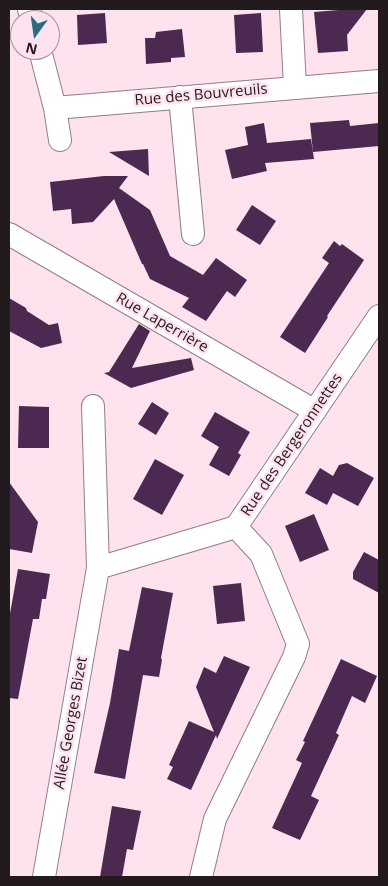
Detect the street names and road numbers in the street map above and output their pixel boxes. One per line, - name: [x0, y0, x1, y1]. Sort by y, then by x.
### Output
- street label: Rue des Bouvreuils: [134, 80, 268, 110]
- street label: Rue Laperrière: [113, 289, 211, 357]
- street label: Rue des Bergeronnettes: [237, 370, 347, 520]
- street label: Allée Georges Bizet: [50, 655, 92, 791]

